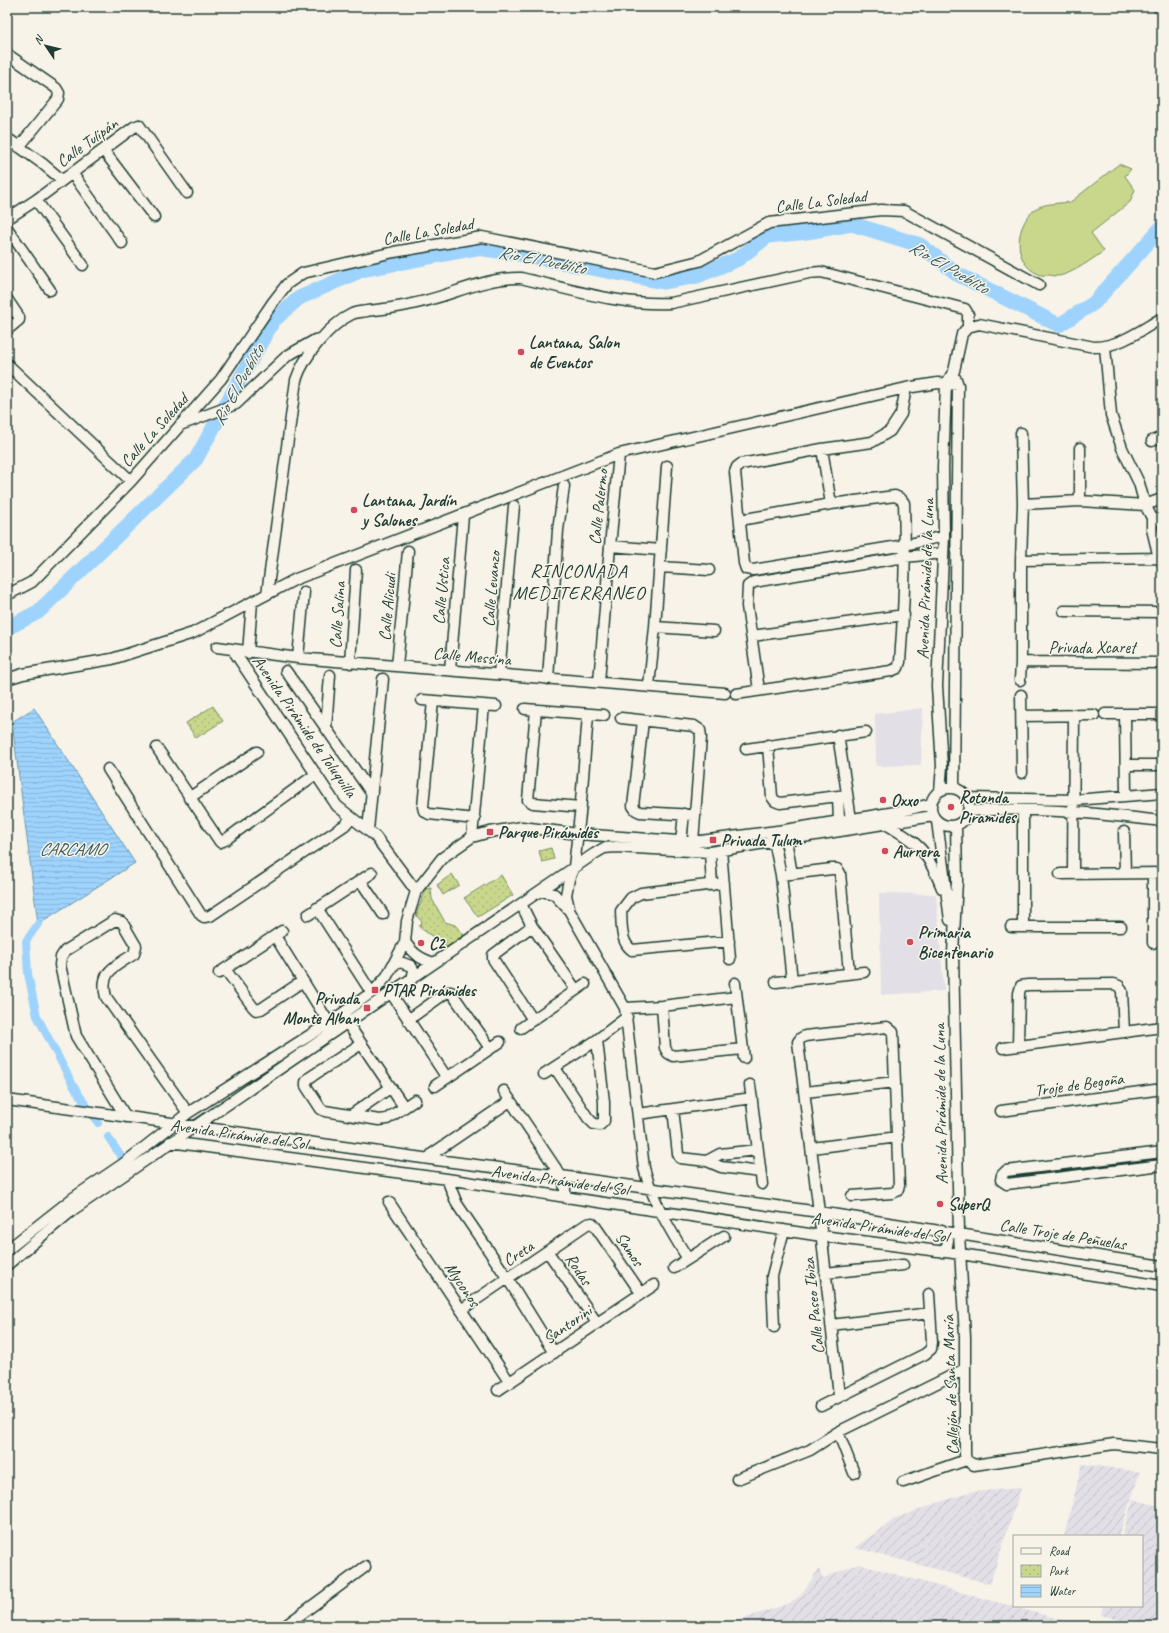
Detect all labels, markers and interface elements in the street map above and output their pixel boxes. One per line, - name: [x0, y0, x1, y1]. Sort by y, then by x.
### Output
- north arrow: [26, 26, 66, 66]
- text: N: [30, 32, 47, 47]
- street label: Calle Tulipán: [52, 112, 123, 172]
- street label: Calle La Soledad: [774, 185, 870, 218]
- street label: Calle La Soledad: [381, 213, 477, 250]
- water label: Rio El Pueblito: [906, 236, 995, 300]
- water label: Rio El Pueblito: [497, 241, 590, 280]
- place label: Lantana, Salon de Eventos: [529, 332, 621, 373]
- water label: Rio El Pueblito: [207, 339, 270, 429]
- marker: Lantana, Salon de Eventos: [516, 347, 526, 357]
- street label: Calle La Soledad: [116, 388, 194, 471]
- street label: Calle Palermo: [584, 466, 613, 546]
- place label: Lantana, Jardín y Salones: [360, 490, 458, 531]
- street label: Avenida Pirámide de la Luna: [912, 496, 939, 660]
- marker: Lantana, Jardín y Salones: [349, 505, 359, 515]
- street label: Calle Levanzo: [478, 548, 505, 628]
- street label: Calle Ustica: [428, 555, 455, 625]
- district label: RINCONADA MEDITERRANEO: [513, 559, 647, 605]
- street label: Calle Alicudi: [374, 571, 401, 642]
- street label: Calle Salina: [325, 580, 350, 649]
- street label: Privada Xcaret: [1048, 637, 1138, 658]
- street label: Calle Messina: [432, 643, 513, 670]
- street label: Avenida Pirámide de Toluquilla: [248, 651, 362, 802]
- place label: Rotonda Piramides: [959, 787, 1018, 828]
- place label: Oxxo: [891, 790, 920, 811]
- marker: Oxxo: [878, 795, 888, 805]
- marker: Rotonda Piramides: [946, 802, 956, 812]
- place label: Parque Pirámides: [498, 822, 600, 843]
- marker: Parque Pirámides: [485, 827, 495, 837]
- place label: Privada Tulum: [721, 830, 803, 851]
- marker: Privada Tulum: [708, 835, 718, 845]
- water label: CARCAMO: [39, 838, 109, 860]
- place label: Aurrera: [893, 841, 941, 862]
- marker: Aurrera: [880, 846, 890, 856]
- place label: Primaria Bicentenario: [918, 922, 994, 963]
- place label: C2: [429, 933, 446, 954]
- marker: Primaria Bicentenario: [905, 937, 915, 947]
- marker: C2: [416, 938, 426, 948]
- place label: PTAR Pirámides: [383, 980, 478, 1001]
- marker: PTAR Pirámides: [370, 985, 380, 995]
- place label: Privada Monte Alban: [283, 988, 361, 1029]
- marker: Privada Monte Alban: [362, 1003, 372, 1013]
- street label: Avenida Pirámide de la Luna: [929, 1021, 952, 1185]
- street label: Troje de Begoña: [1033, 1068, 1126, 1101]
- street label: Avenida Pirámide del Sol: [169, 1114, 312, 1155]
- street label: Avenida Pirámide del Sol: [490, 1160, 633, 1201]
- place label: SuperQ: [948, 1194, 992, 1215]
- marker: SuperQ: [935, 1199, 945, 1209]
- street label: Avenida Pirámide del Sol: [810, 1207, 953, 1248]
- street label: Calle Troje de Peñuelas: [998, 1214, 1129, 1255]
- street label: Samos: [611, 1228, 649, 1271]
- street label: Creta: [499, 1235, 538, 1271]
- street label: Rodas: [560, 1249, 598, 1290]
- street label: Calle Paseo Ibiza: [798, 1255, 829, 1355]
- street label: Myconos: [440, 1258, 486, 1312]
- street label: Santorini: [539, 1299, 597, 1349]
- street label: Callejón de Santa María: [938, 1313, 963, 1455]
- legend: [1013, 1535, 1143, 1607]
- text: Road: [1049, 1543, 1071, 1559]
- text: Park: [1049, 1563, 1070, 1579]
- text: Water: [1049, 1583, 1077, 1599]

